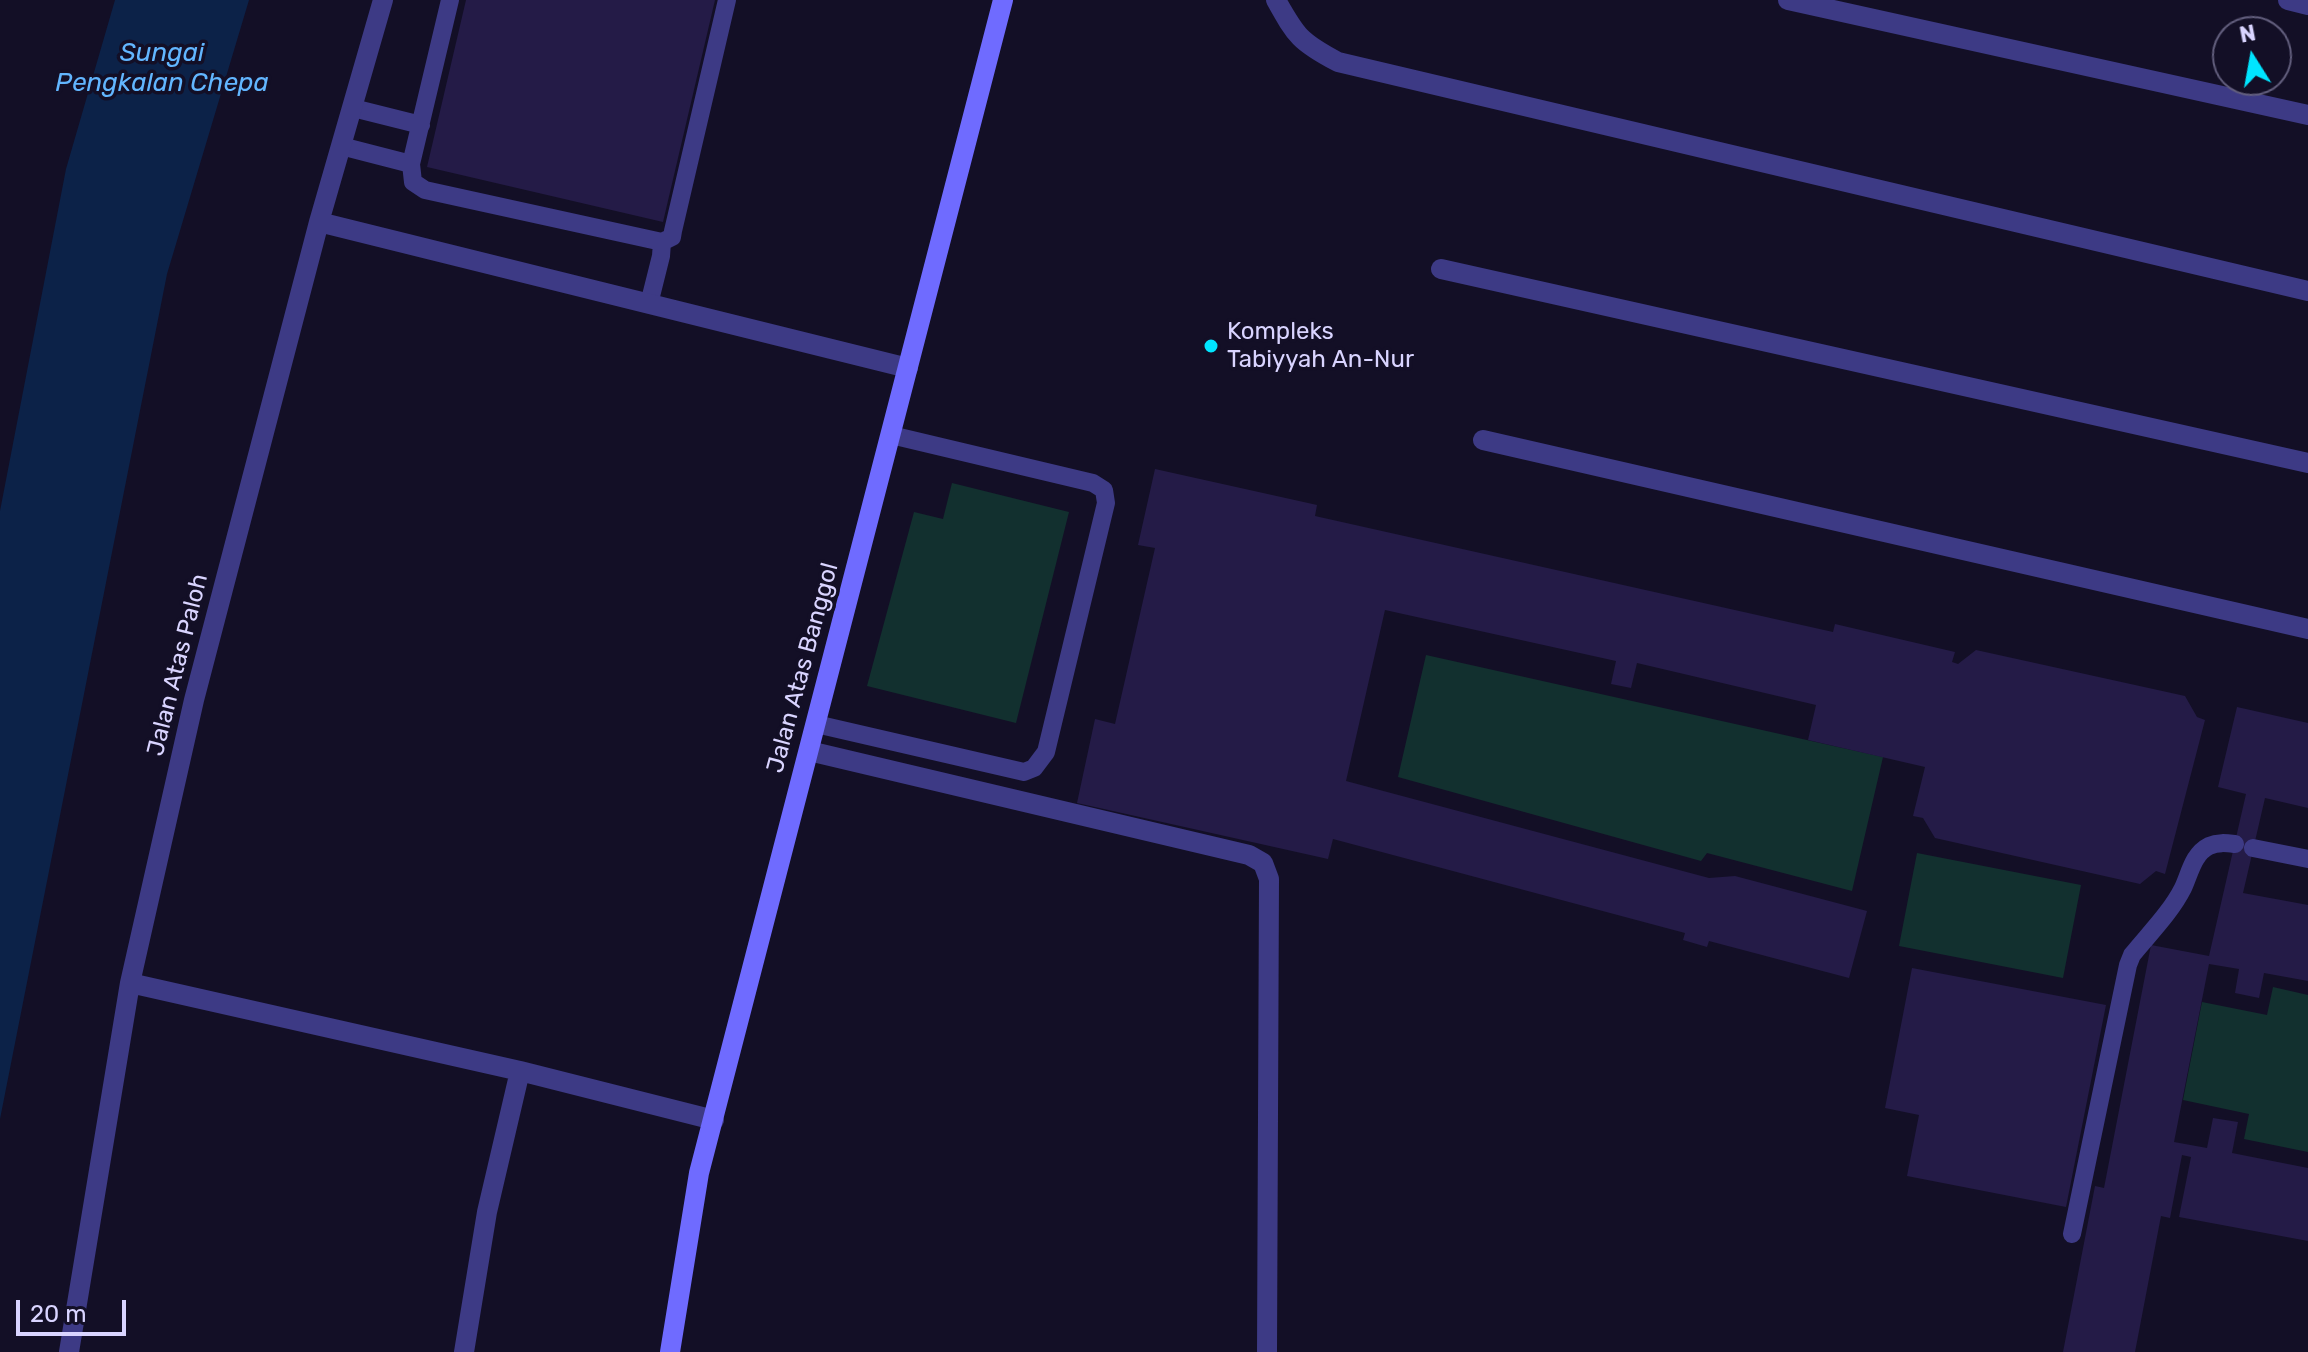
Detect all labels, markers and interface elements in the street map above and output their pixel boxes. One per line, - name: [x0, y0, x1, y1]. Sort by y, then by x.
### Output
- north arrow: [2212, 16, 2292, 96]
- text: N: [2237, 19, 2258, 49]
- water label: Sungai Pengkalan Chepa: [55, 37, 269, 98]
- place label: Kompleks Tabiyyah An-Nur: [1227, 318, 1414, 374]
- marker: Kompleks Tabiyyah An-Nur: [1202, 337, 1220, 355]
- street label: Jalan Atas Banggol: [761, 560, 845, 776]
- street label: Jalan Atas Paloh: [141, 571, 215, 759]
- scale bar: [20, 1284, 130, 1334]
- text: 20 m: [30, 1300, 87, 1328]

